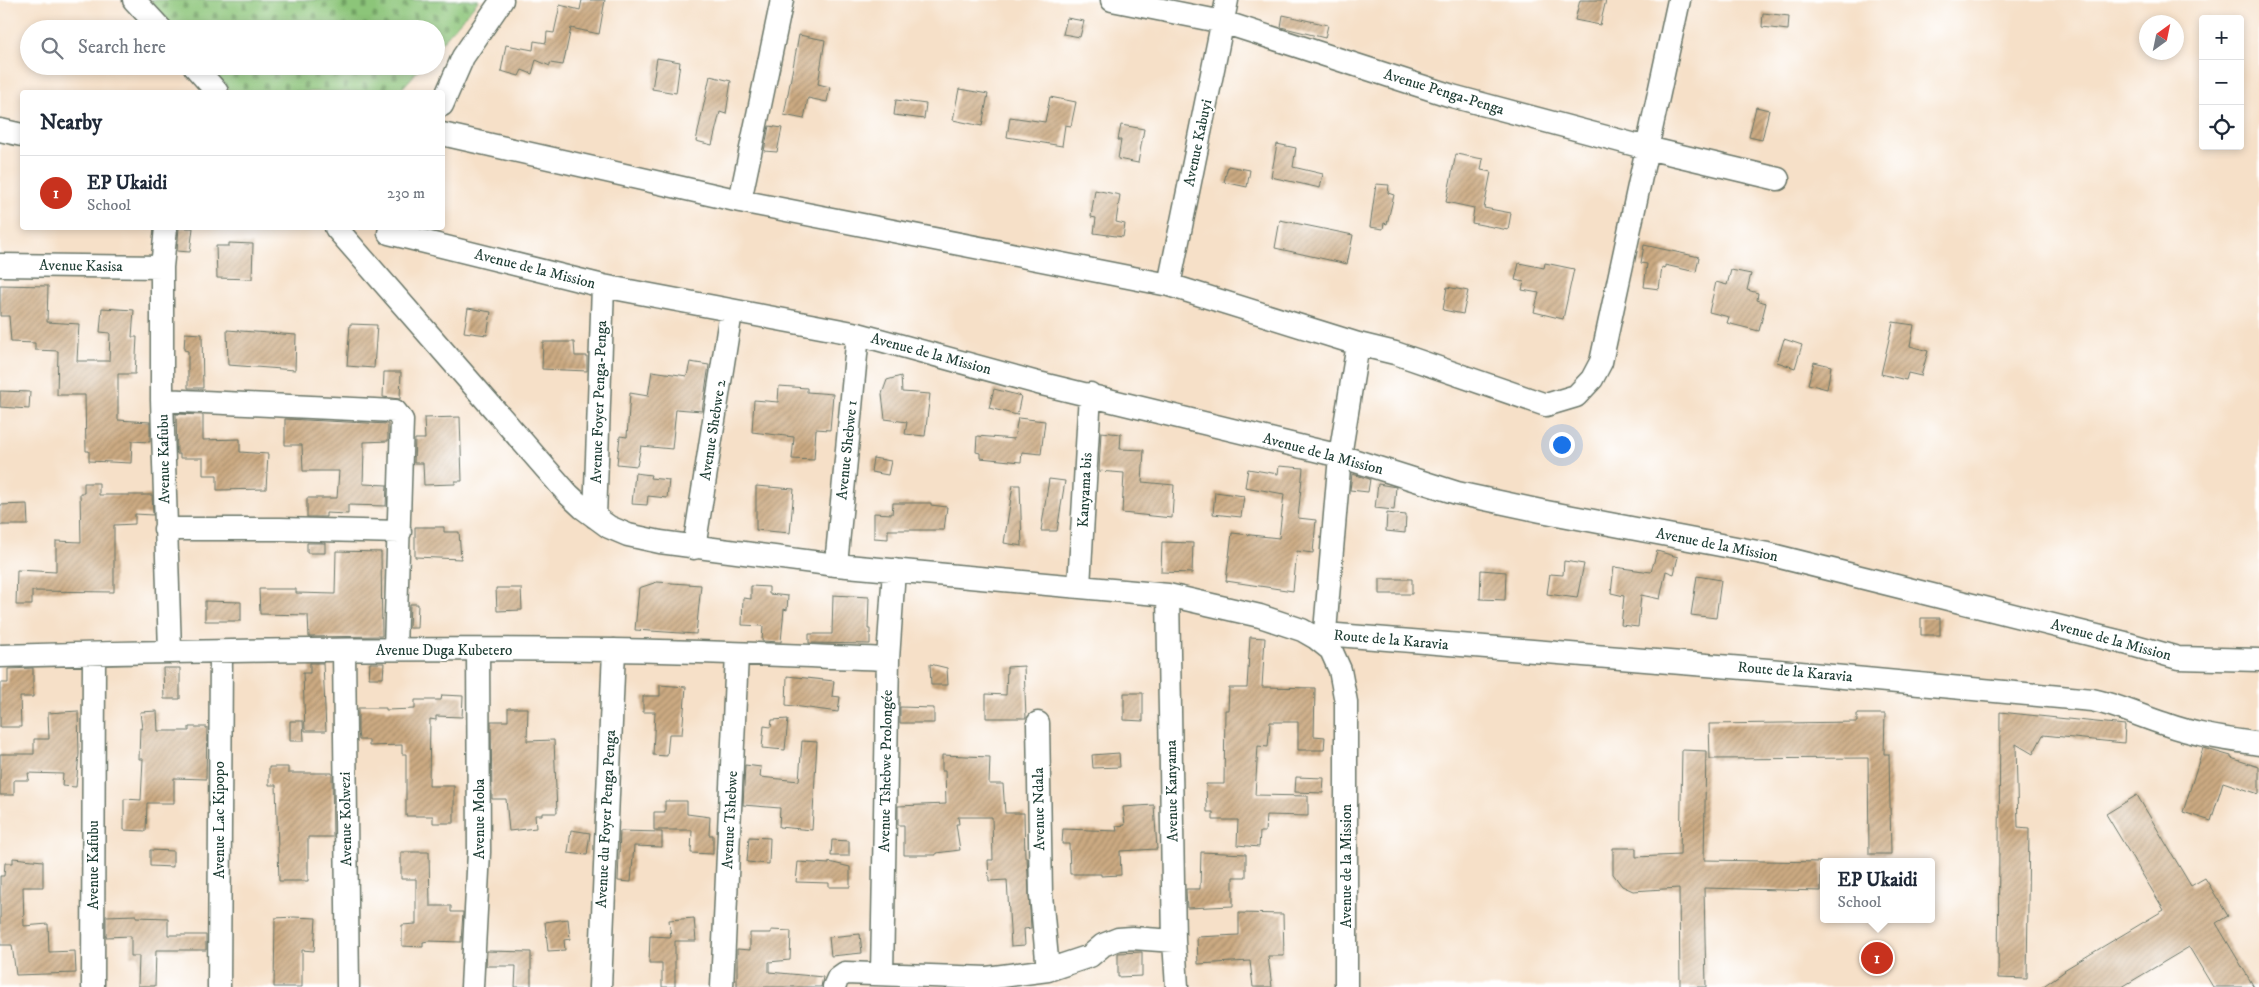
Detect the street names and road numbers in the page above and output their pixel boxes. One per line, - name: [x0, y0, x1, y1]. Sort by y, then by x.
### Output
- street label: Avenue Penga-Penga: [1381, 65, 1507, 120]
- street label: Avenue Kabuyi: [1179, 98, 1217, 188]
- street label: Avenue de la Mission: [473, 245, 598, 293]
- street label: Avenue Kasisa: [39, 256, 124, 276]
- street label: Avenue Foyer Penga-Penga: [587, 320, 611, 484]
- street label: Avenue de la Mission: [869, 329, 994, 379]
- street label: Avenue Shebwe 2: [696, 378, 730, 482]
- street label: Avenue Shebwe 1: [832, 399, 862, 501]
- street label: Avenue Kafubu: [154, 414, 174, 504]
- street label: Avenue de la Mission: [1261, 429, 1386, 479]
- street label: Kanyama bis: [1074, 452, 1096, 528]
- street label: Avenue de la Mission: [1654, 524, 1780, 566]
- street label: Avenue de la Mission: [2049, 615, 2174, 665]
- street label: Route de la Karavia: [1333, 626, 1450, 655]
- street label: Avenue Duga Kubetero: [376, 641, 512, 660]
- street label: Route de la Karavia: [1737, 658, 1854, 687]
- street label: Avenue Tshebwe Prolongée: [875, 690, 897, 852]
- street label: Avenue du Foyer Penga Penga: [592, 729, 620, 908]
- street label: Avenue Kanyama: [1162, 739, 1182, 842]
- street label: Avenue Lac Kipopo: [210, 761, 229, 879]
- street label: Avenue Ndala: [1029, 767, 1049, 851]
- street label: Avenue Tshebwe: [718, 770, 742, 870]
- street label: Avenue Kolwezi: [336, 771, 356, 866]
- street label: Avenue Moba: [470, 778, 489, 859]
- street label: Avenue de la Mission: [1337, 804, 1356, 928]
- street label: Avenue Kafubu: [84, 820, 103, 910]

